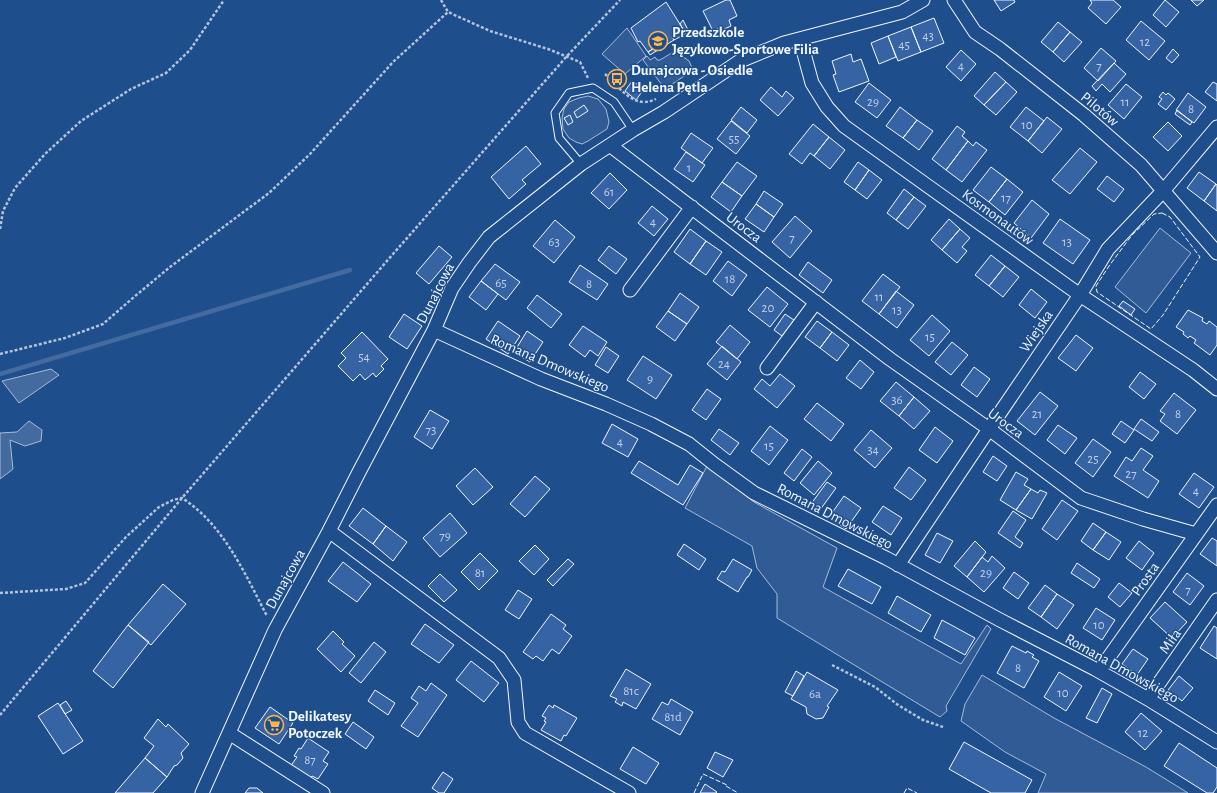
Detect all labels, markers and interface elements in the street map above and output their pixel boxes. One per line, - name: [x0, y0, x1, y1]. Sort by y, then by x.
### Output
- place label: Przedszkole Językowo-Sportowe Filia: [672, 25, 819, 57]
- school or university icon: Przedszkole Językowo-Sportowe Filia: [647, 30, 669, 52]
- house number: 43: [922, 30, 934, 43]
- house number: 12: [1140, 36, 1150, 49]
- house number: 45: [898, 39, 910, 52]
- house number: 4: [958, 60, 964, 73]
- house number: 7: [1096, 60, 1102, 73]
- place label: Dunajcowa - Osiedle Helena Pętla: [631, 63, 753, 95]
- bus stop icon: Dunajcowa - Osiedle Helena Pętla: [606, 68, 628, 90]
- street label: Pilotów: [1078, 89, 1121, 129]
- house number: 29: [867, 96, 879, 109]
- house number: 11: [1121, 96, 1129, 109]
- house number: 8: [1188, 103, 1194, 116]
- house number: 10: [1021, 119, 1033, 132]
- house number: 55: [729, 133, 739, 146]
- house number: 1: [687, 162, 691, 175]
- house number: 61: [604, 186, 614, 199]
- street label: Kosmonautów: [959, 187, 1036, 248]
- house number: 17: [1001, 192, 1012, 205]
- street label: Urocza: [723, 209, 764, 246]
- house number: 4: [650, 216, 656, 229]
- house number: 7: [789, 232, 795, 245]
- house number: 63: [548, 236, 560, 249]
- house number: 13: [1062, 236, 1072, 249]
- street label: Dunajcowa: [414, 261, 457, 326]
- house number: 18: [725, 273, 735, 286]
- house number: 65: [495, 277, 507, 290]
- house number: 8: [586, 278, 592, 291]
- house number: 11: [875, 291, 883, 304]
- house number: 20: [762, 302, 775, 315]
- house number: 13: [892, 304, 902, 317]
- street label: Wiejska: [1017, 308, 1056, 355]
- house number: 15: [925, 331, 935, 344]
- street label: Romana Dmowskiego: [488, 332, 611, 395]
- house number: 54: [358, 351, 370, 364]
- house number: 24: [718, 358, 730, 371]
- house number: 9: [647, 373, 653, 386]
- house number: 36: [891, 394, 903, 407]
- street label: Urocza: [985, 406, 1026, 441]
- house number: 21: [1032, 408, 1042, 421]
- house number: 8: [1175, 408, 1181, 421]
- house number: 73: [426, 424, 436, 437]
- house number: 4: [617, 436, 623, 449]
- house number: 15: [764, 440, 774, 453]
- house number: 34: [867, 444, 879, 457]
- house number: 25: [1087, 453, 1099, 466]
- house number: 27: [1125, 468, 1137, 481]
- street label: Romana Dmowskiego: [775, 481, 895, 552]
- house number: 4: [1193, 485, 1199, 498]
- house number: 79: [439, 530, 451, 543]
- street label: Dunajcowa: [263, 547, 308, 612]
- street label: Prosta: [1129, 560, 1162, 599]
- house number: 81: [475, 567, 485, 580]
- house number: 29: [980, 567, 992, 580]
- house number: 7: [1185, 584, 1191, 597]
- house number: 10: [1093, 619, 1105, 632]
- street label: Miła: [1157, 626, 1184, 656]
- street label: Romana Dmowskiego: [1062, 631, 1181, 706]
- house number: 8: [1015, 662, 1021, 675]
- house number: 81c: [623, 685, 639, 698]
- house number: 10: [1057, 687, 1069, 700]
- house number: 6a: [809, 688, 821, 701]
- place label: Delikatesy Potoczek: [288, 709, 352, 741]
- house number: 81d: [664, 711, 682, 724]
- supermarket icon: Delikatesy Potoczek: [263, 714, 285, 736]
- house number: 12: [1138, 727, 1148, 740]
- house number: 87: [304, 754, 316, 767]

